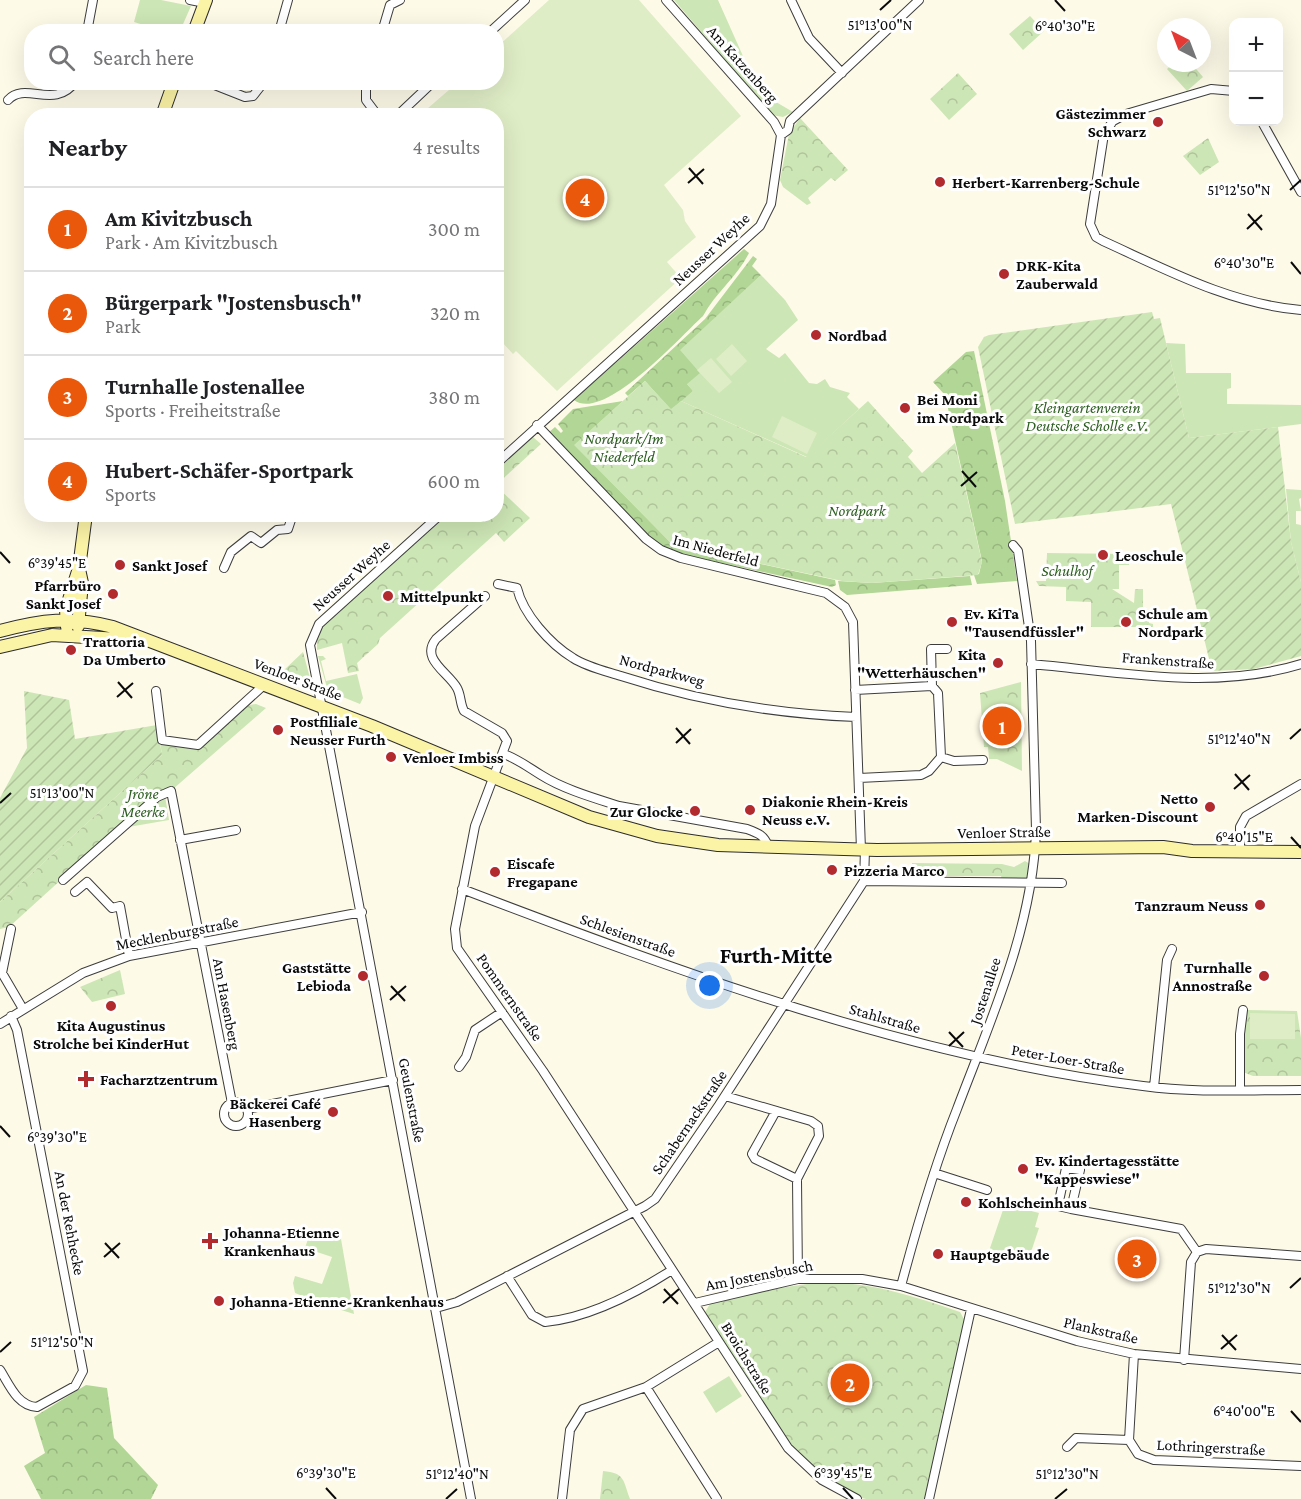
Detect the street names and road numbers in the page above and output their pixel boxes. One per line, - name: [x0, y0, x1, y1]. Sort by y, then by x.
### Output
- street label: Am Katzenberg: [703, 22, 782, 107]
- street label: Neusser Weyhe: [669, 209, 753, 289]
- street label: Im Niederfeld: [671, 530, 761, 570]
- street label: Neusser Weyhe: [309, 536, 394, 615]
- street label: Frankenstraße: [1121, 648, 1215, 672]
- street label: Nordparkweg: [617, 650, 707, 691]
- street label: Venloer Straße: [251, 654, 345, 704]
- street label: Venloer Straße: [957, 823, 1051, 841]
- street label: Schlesienstraße: [578, 910, 678, 960]
- street label: Mecklenburgstraße: [114, 913, 240, 954]
- street label: Pommernstraße: [474, 950, 546, 1044]
- street label: Jostenallee: [966, 955, 1005, 1029]
- street label: Am Hasenberg: [209, 957, 244, 1052]
- street label: Stahlstraße: [847, 1000, 923, 1036]
- street label: Peter-Loer-Straße: [1010, 1041, 1126, 1077]
- street label: Geulenstraße: [395, 1056, 429, 1144]
- street label: Schabernackstraße: [648, 1067, 730, 1177]
- street label: An der Rehhecke: [52, 1169, 88, 1277]
- street label: Am Jostensbusch: [704, 1256, 815, 1295]
- street label: Plankstraße: [1062, 1313, 1140, 1347]
- street label: Broichstraße: [718, 1319, 776, 1397]
- street label: Lothringerstraße: [1156, 1436, 1266, 1459]

